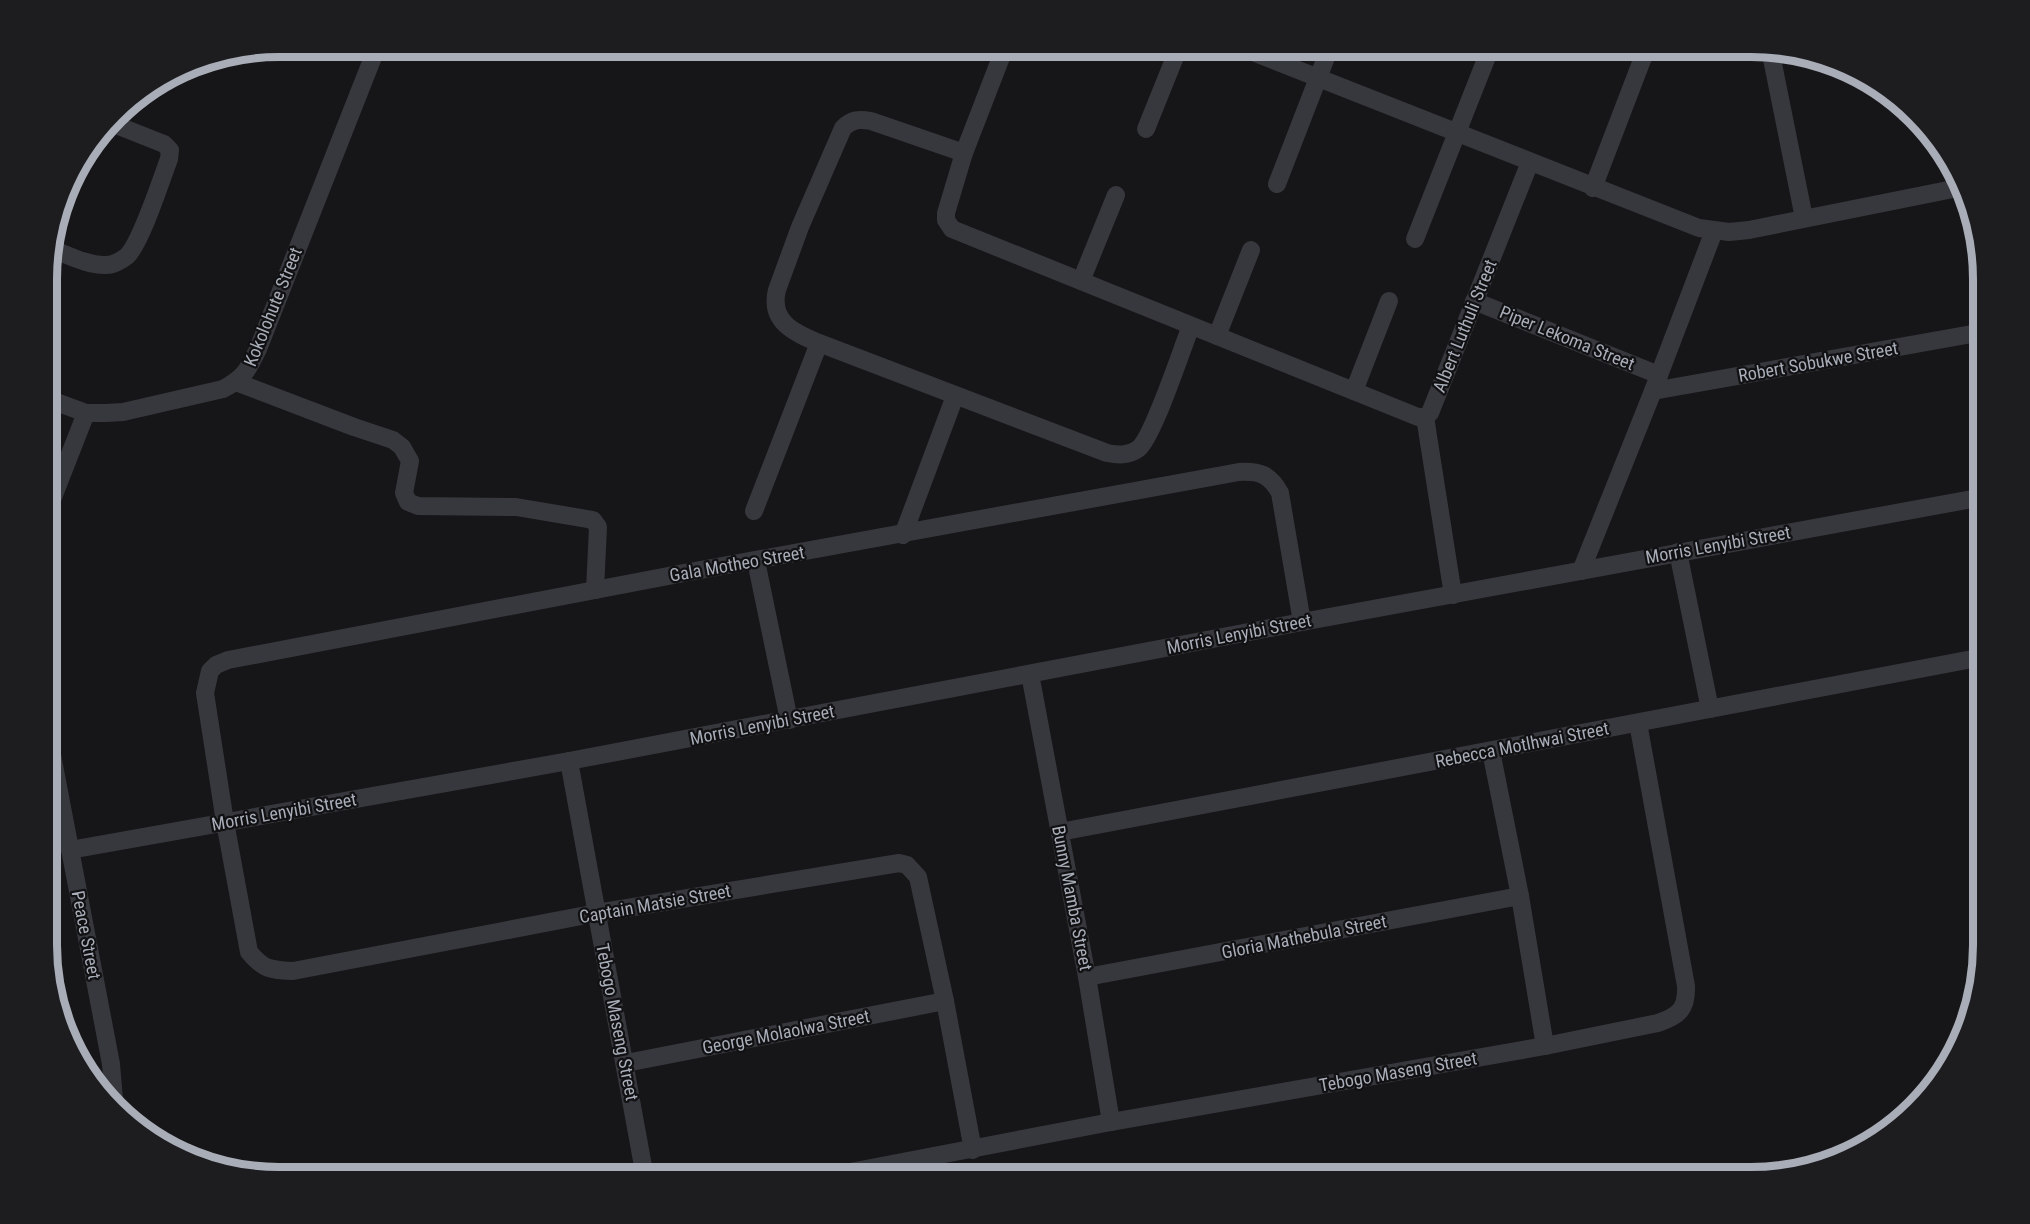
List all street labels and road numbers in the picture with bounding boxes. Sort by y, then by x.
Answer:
street label: Kokolohute Street [239,244,306,369]
street label: Albert Luthuli Street [1428,256,1501,395]
street label: Piper Lekoma Street [1497,301,1638,374]
street label: Robert Sobukwe Street [1736,337,1899,386]
street label: Morris Lenyibi Street [1644,521,1792,568]
street label: Gala Motheo Street [668,541,806,586]
street label: Morris Lenyibi Street [1165,609,1313,658]
street label: Morris Lenyibi Street [688,700,836,749]
street label: Rebecca Motlhwai Street [1433,717,1610,772]
street label: Morris Lenyibi Street [210,788,358,835]
street label: Bunny Mamba Street [1048,824,1097,972]
street label: Captain Matsie Street [578,880,732,927]
street label: Peace Street [68,889,105,981]
street label: Gloria Mathebula Street [1220,910,1388,963]
street label: Tebogo Maseng Street [592,942,643,1102]
street label: George Molaolwa Street [700,1005,871,1058]
street label: Tebogo Maseng Street [1317,1047,1478,1096]

